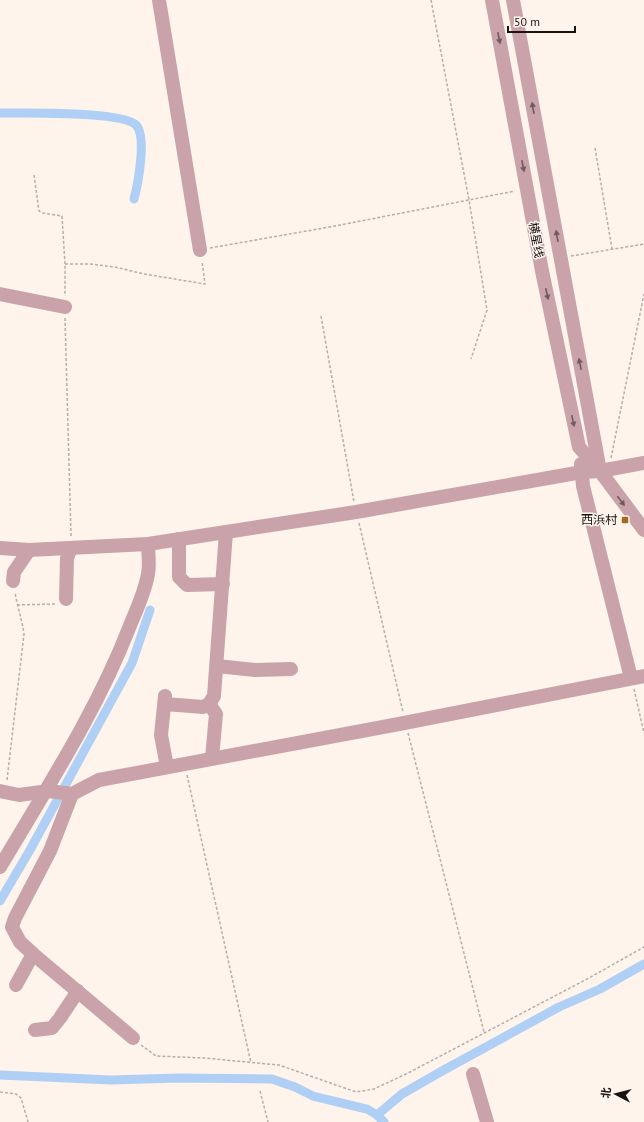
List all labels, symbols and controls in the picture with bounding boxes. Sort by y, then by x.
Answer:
scale bar [508,8,575,34]
text: 50 m [514,14,540,29]
one-way arrow [496,32,502,44]
one-way arrow [530,102,536,114]
one-way arrow [520,160,526,172]
street label: 横星线 [526,221,547,259]
one-way arrow [553,230,559,242]
one-way arrow [544,288,550,300]
one-way arrow [577,358,583,370]
one-way arrow [571,415,577,427]
one-way arrow [617,496,626,507]
place label: 西浜村 [581,512,618,527]
marker: 西浜村 [620,515,630,525]
north arrow [596,1074,636,1114]
text: 北 [598,1086,614,1099]

